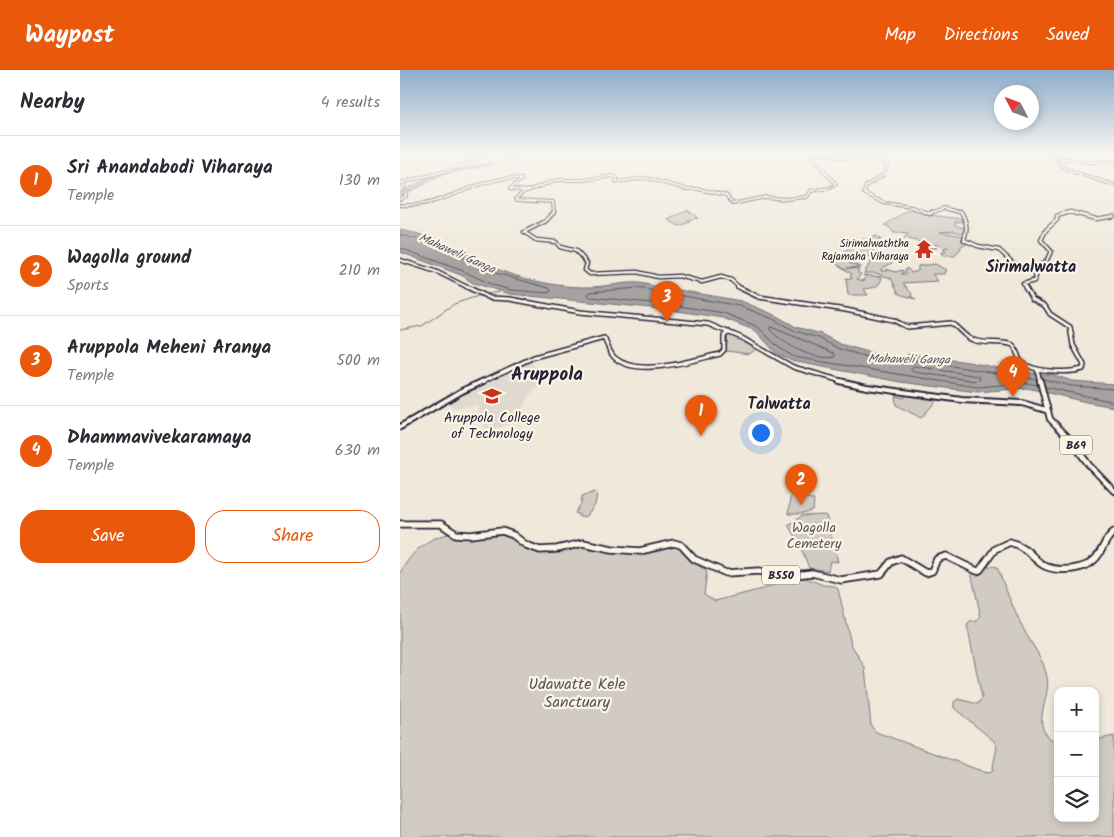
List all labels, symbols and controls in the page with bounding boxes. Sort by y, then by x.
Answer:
text: Waypost [25,16,114,55]
text: Map [884,21,916,50]
text: Directions [944,21,1018,50]
text: Saved [1046,21,1089,50]
north arrow [994,85,1039,130]
text: Nearby [20,86,85,119]
text: 4 results [321,90,380,115]
text: Sri Anandabodi Viharaya [67,153,273,183]
text: 1 [34,168,38,193]
text: 130 m [339,168,380,193]
text: Temple [67,183,114,208]
water label: Mahaweli Ganga [416,228,499,279]
place label: Sirimalwaththa Rajamaha Viharaya [821,235,909,266]
temple icon: Sirimalwaththa Rajamaha Viharaya [913,238,935,260]
text: Wagolla ground [67,243,191,273]
district label: Sirimalwatta [986,255,1076,280]
text: 2 [31,258,41,283]
text: 210 m [339,258,380,283]
text: Sports [67,273,109,298]
pin: 3 [651,281,683,322]
text: Aruppola Meheni Aranya [67,333,271,363]
text: 3 [32,348,40,373]
text: 500 m [336,348,380,373]
water label: Mahaweli Ganga [868,349,951,370]
pin: 4 [997,356,1029,397]
district label: Aruppola [511,360,583,390]
text: Temple [67,363,114,388]
school or university icon: Aruppola College of Technology [481,385,503,407]
district label: Talwatta [747,392,811,417]
pin: 1 [685,395,717,436]
place label: Aruppola College of Technology [444,407,541,445]
your location [748,420,774,446]
text: Dhammavivekaramaya [67,423,252,453]
road number: B69 [1060,436,1092,454]
text: 4 [32,438,40,463]
text: 630 m [335,438,380,463]
text: Temple [67,453,114,478]
pin: 2 [785,464,817,505]
button: Save [20,510,195,563]
button: Share [205,510,380,563]
park label: Wagolla Cemetery [786,517,842,555]
road number: B550 [762,566,800,584]
park label: Udawatte Kele Sanctuary [528,672,626,715]
map controls [1054,687,1099,822]
button: + [1054,687,1099,732]
button: − [1054,732,1099,777]
button: layers [1054,777,1099,822]

